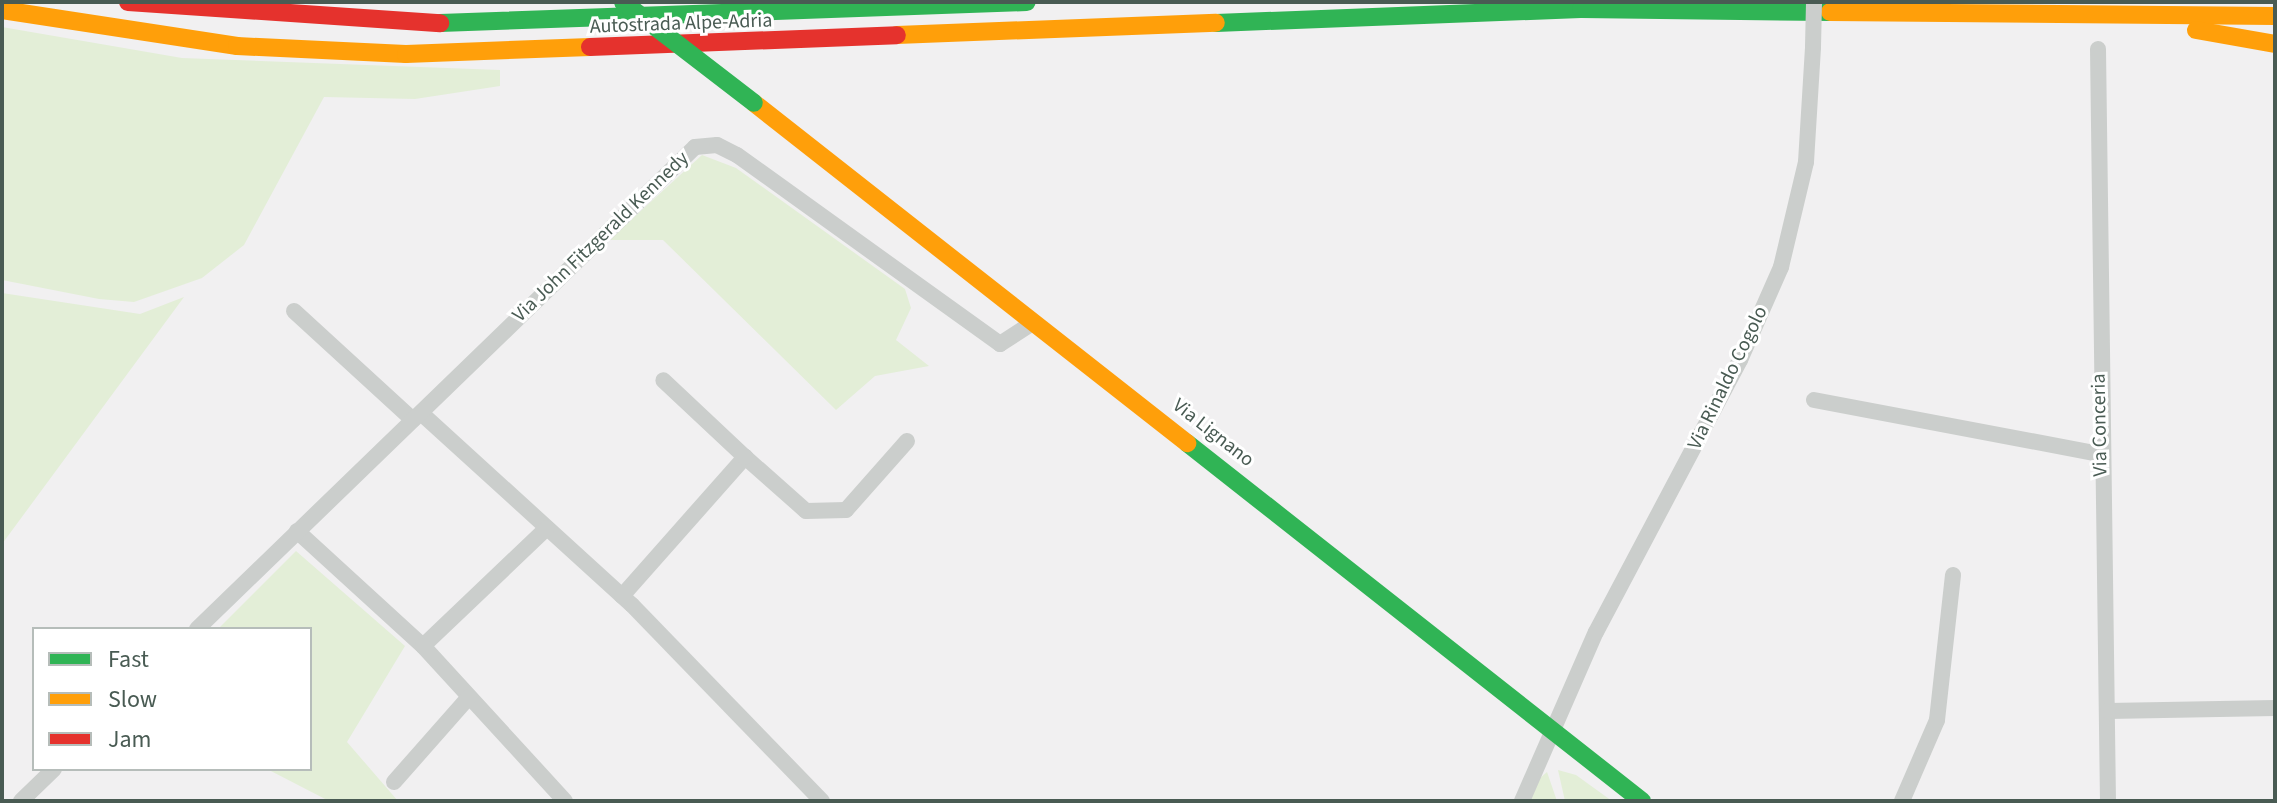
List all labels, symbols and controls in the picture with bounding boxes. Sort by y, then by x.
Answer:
street label: Autostrada Alpe-Adria [589,9,773,39]
street label: Via John Fitzgerald Kennedy [508,147,694,327]
street label: Via Rinaldo Cogolo [1683,302,1773,454]
street label: Via Conceria [2087,373,2113,477]
street label: Via Lignano [1167,394,1259,472]
legend [32,627,312,771]
text: Fast [108,642,149,677]
text: Slow [108,682,157,717]
text: Jam [108,722,152,757]

